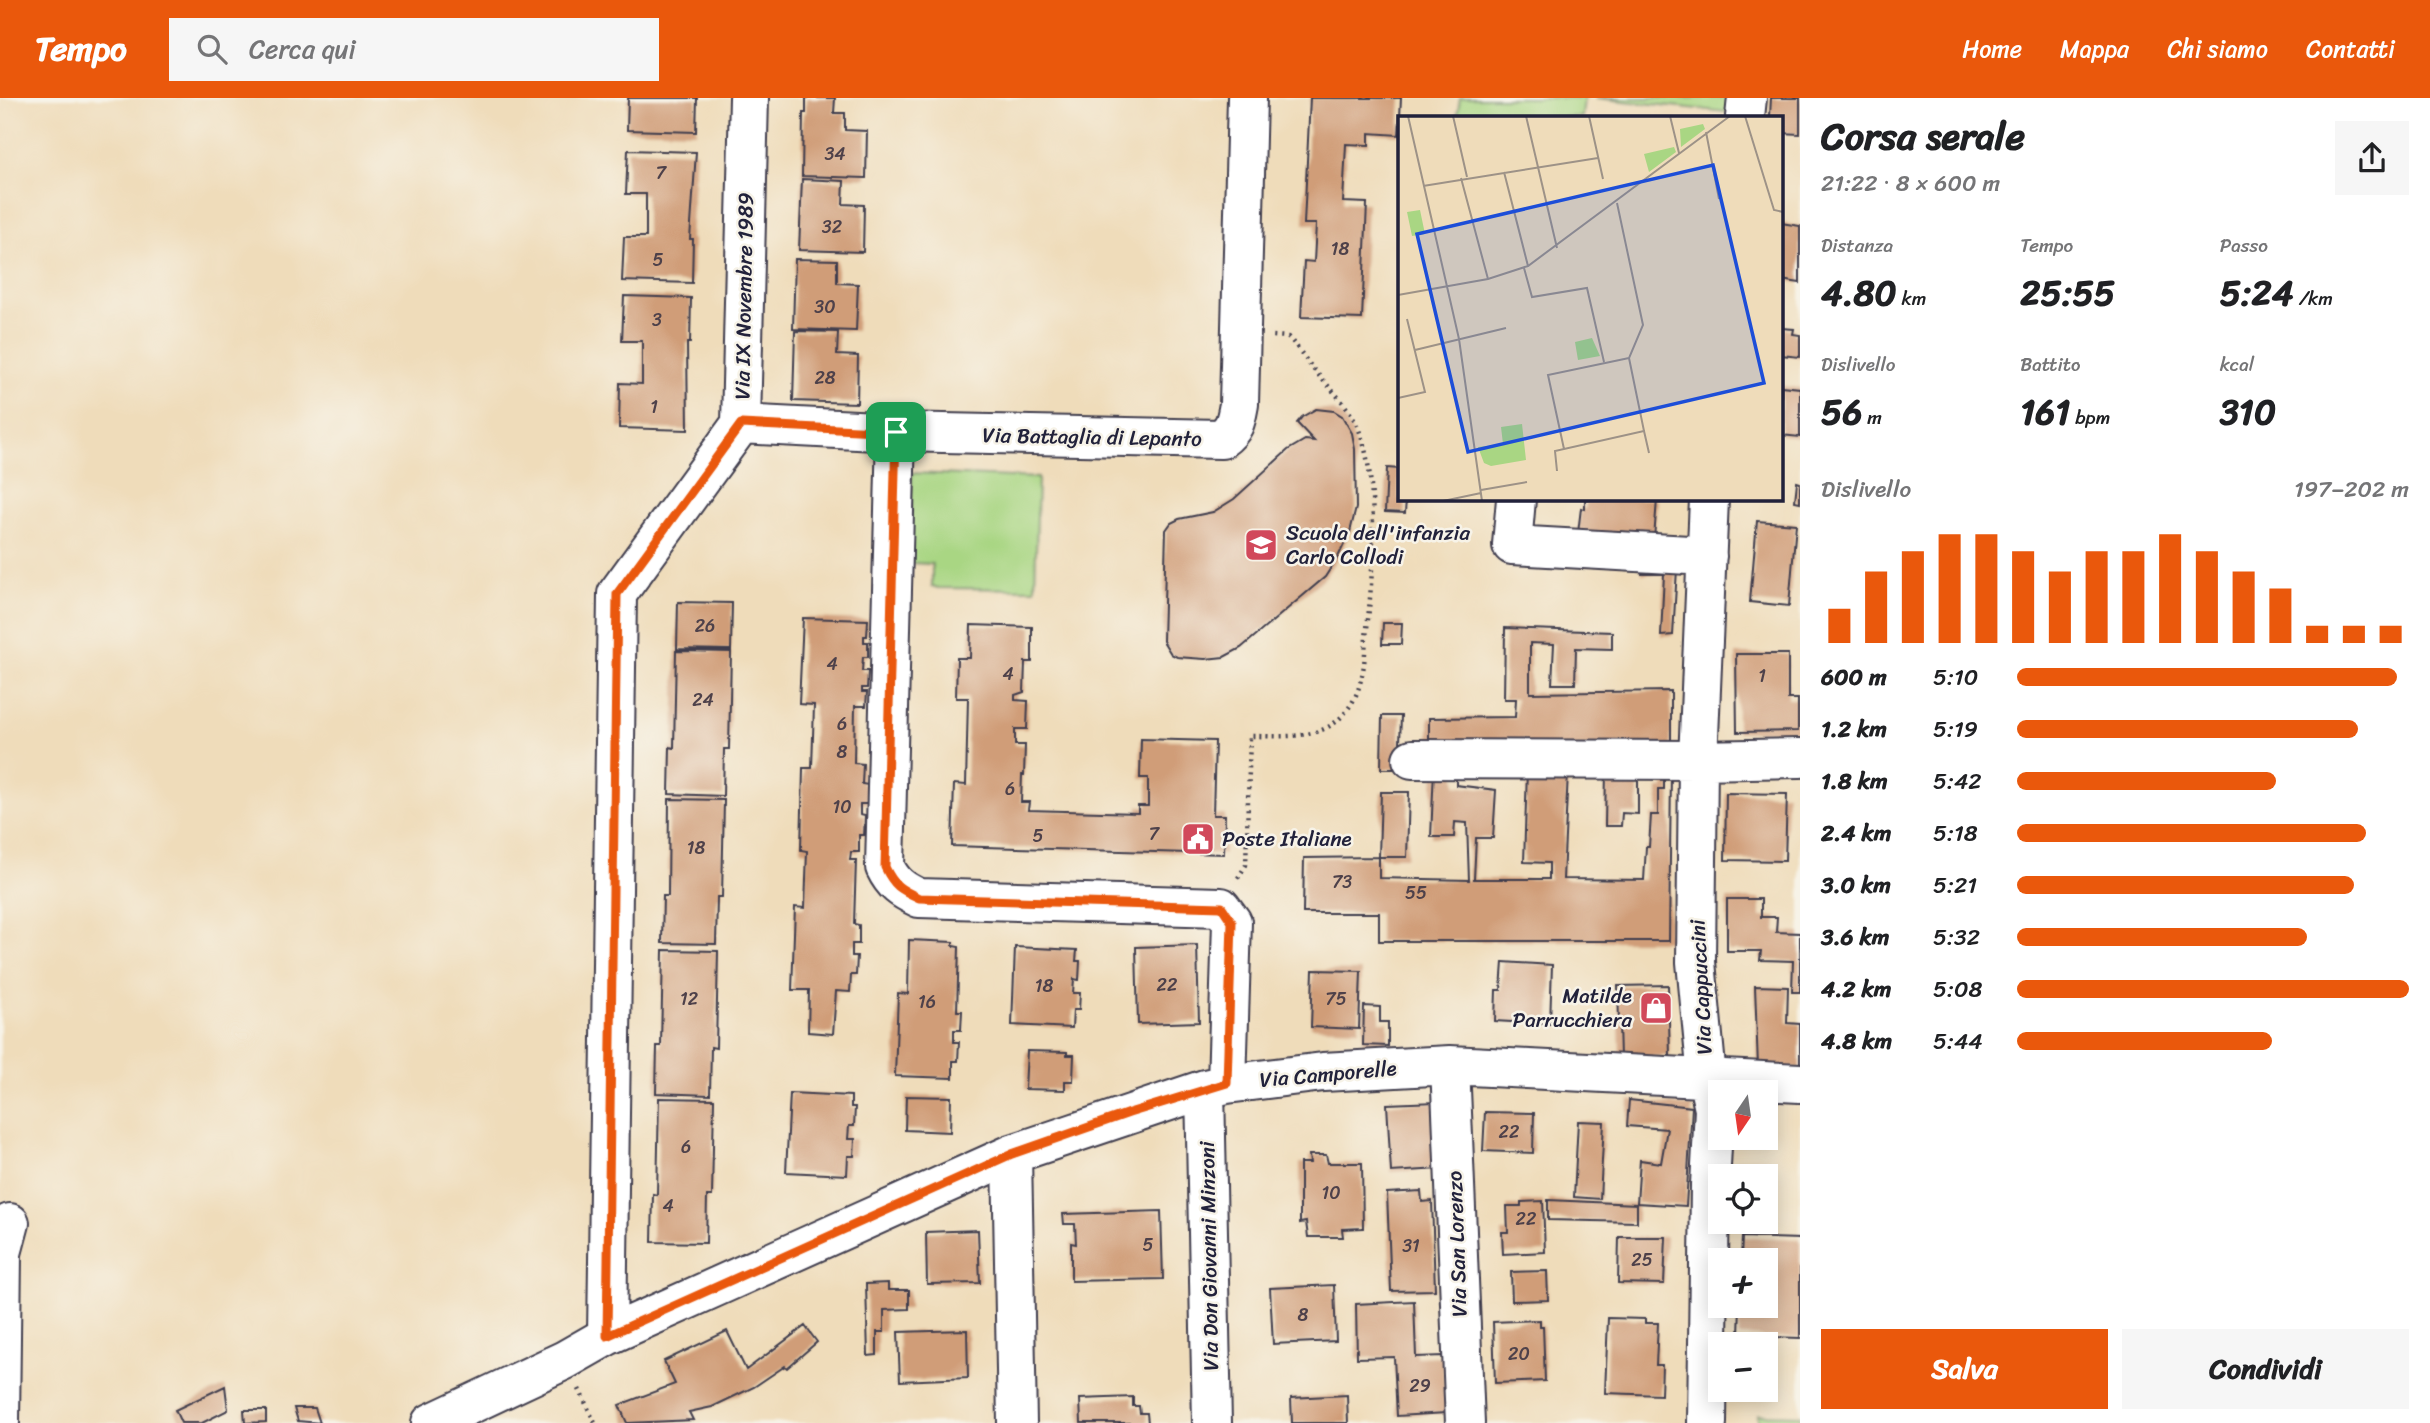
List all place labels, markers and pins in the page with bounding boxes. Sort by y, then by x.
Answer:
pin [866,402,926,462]
place label: Scuola dell'infanzia Carlo Collodi [1286,514,1470,576]
school or university icon: Scuola dell'infanzia Carlo Collodi [1242,526,1280,564]
public building icon: Poste Italiane [1179,820,1217,858]
place label: Poste Italiane [1222,820,1352,858]
place label: Matilde Parrucchiera [1513,977,1632,1039]
shop icon: Matilde Parrucchiera [1637,989,1675,1027]

